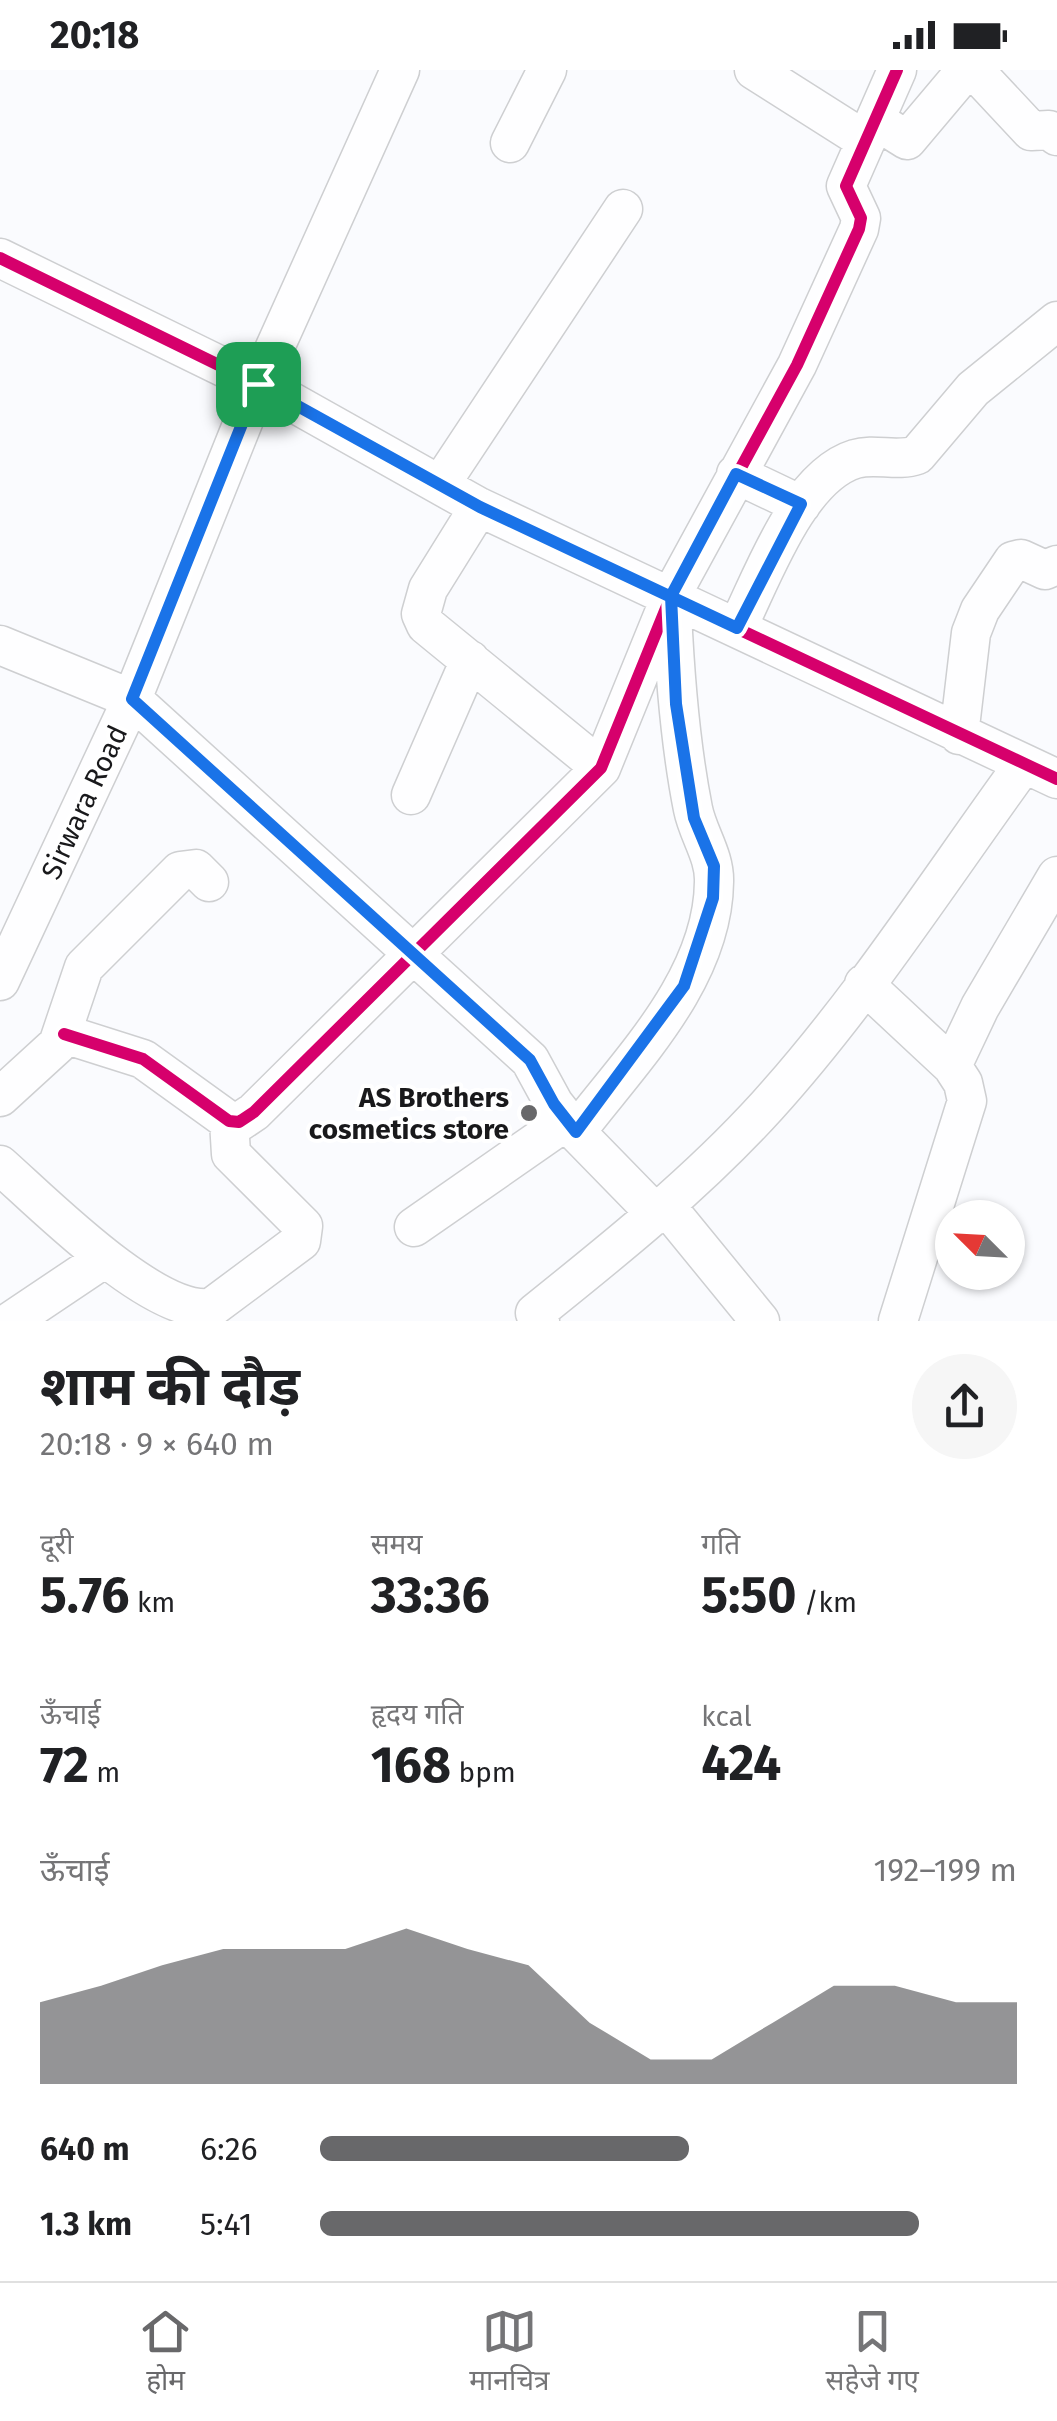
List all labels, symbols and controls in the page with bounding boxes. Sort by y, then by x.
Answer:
text: 20:18 [50,12,139,58]
pin [216,342,301,427]
icon: arrive [231,357,286,412]
street label: Sirwara Road [34,720,134,884]
place label: AS Brothers cosmetics store [309,1081,509,1146]
marker: AS Brothers cosmetics store [518,1102,540,1124]
north arrow [935,1200,1025,1290]
map controls [935,1200,1025,1290]
text: शाम की दौड़ [40,1354,300,1420]
button: share [912,1354,1017,1459]
text: 20:18 · 9 × 640 m [40,1425,274,1463]
text: दूरी [40,1528,74,1561]
text: समय [371,1528,423,1561]
text: गति [701,1528,740,1561]
text: 5.76 [40,1565,130,1625]
text: 33:36 [371,1565,490,1625]
text: 5:50 [701,1565,797,1625]
text: km [130,1586,175,1619]
text: /km [797,1586,857,1619]
text: ऊँचाई [40,1698,101,1731]
text: हृदय गति [371,1698,464,1731]
text: kcal [701,1700,752,1733]
text: 424 [701,1733,781,1793]
text: 72 [40,1735,89,1795]
text: 168 [371,1735,451,1795]
text: m [89,1756,120,1789]
text: bpm [451,1756,516,1789]
text: ऊँचाई [40,1851,109,1889]
text: 192–199 m [873,1851,1017,1889]
text: 640 m [40,2130,129,2168]
text: 6:26 [200,2130,258,2168]
text: 1.3 km [40,2205,132,2243]
text: 5:41 [200,2205,253,2243]
tab: होम [138,2304,193,2401]
tab: मानचित्र [469,2304,549,2401]
tab: सहेजे गए [826,2304,919,2401]

